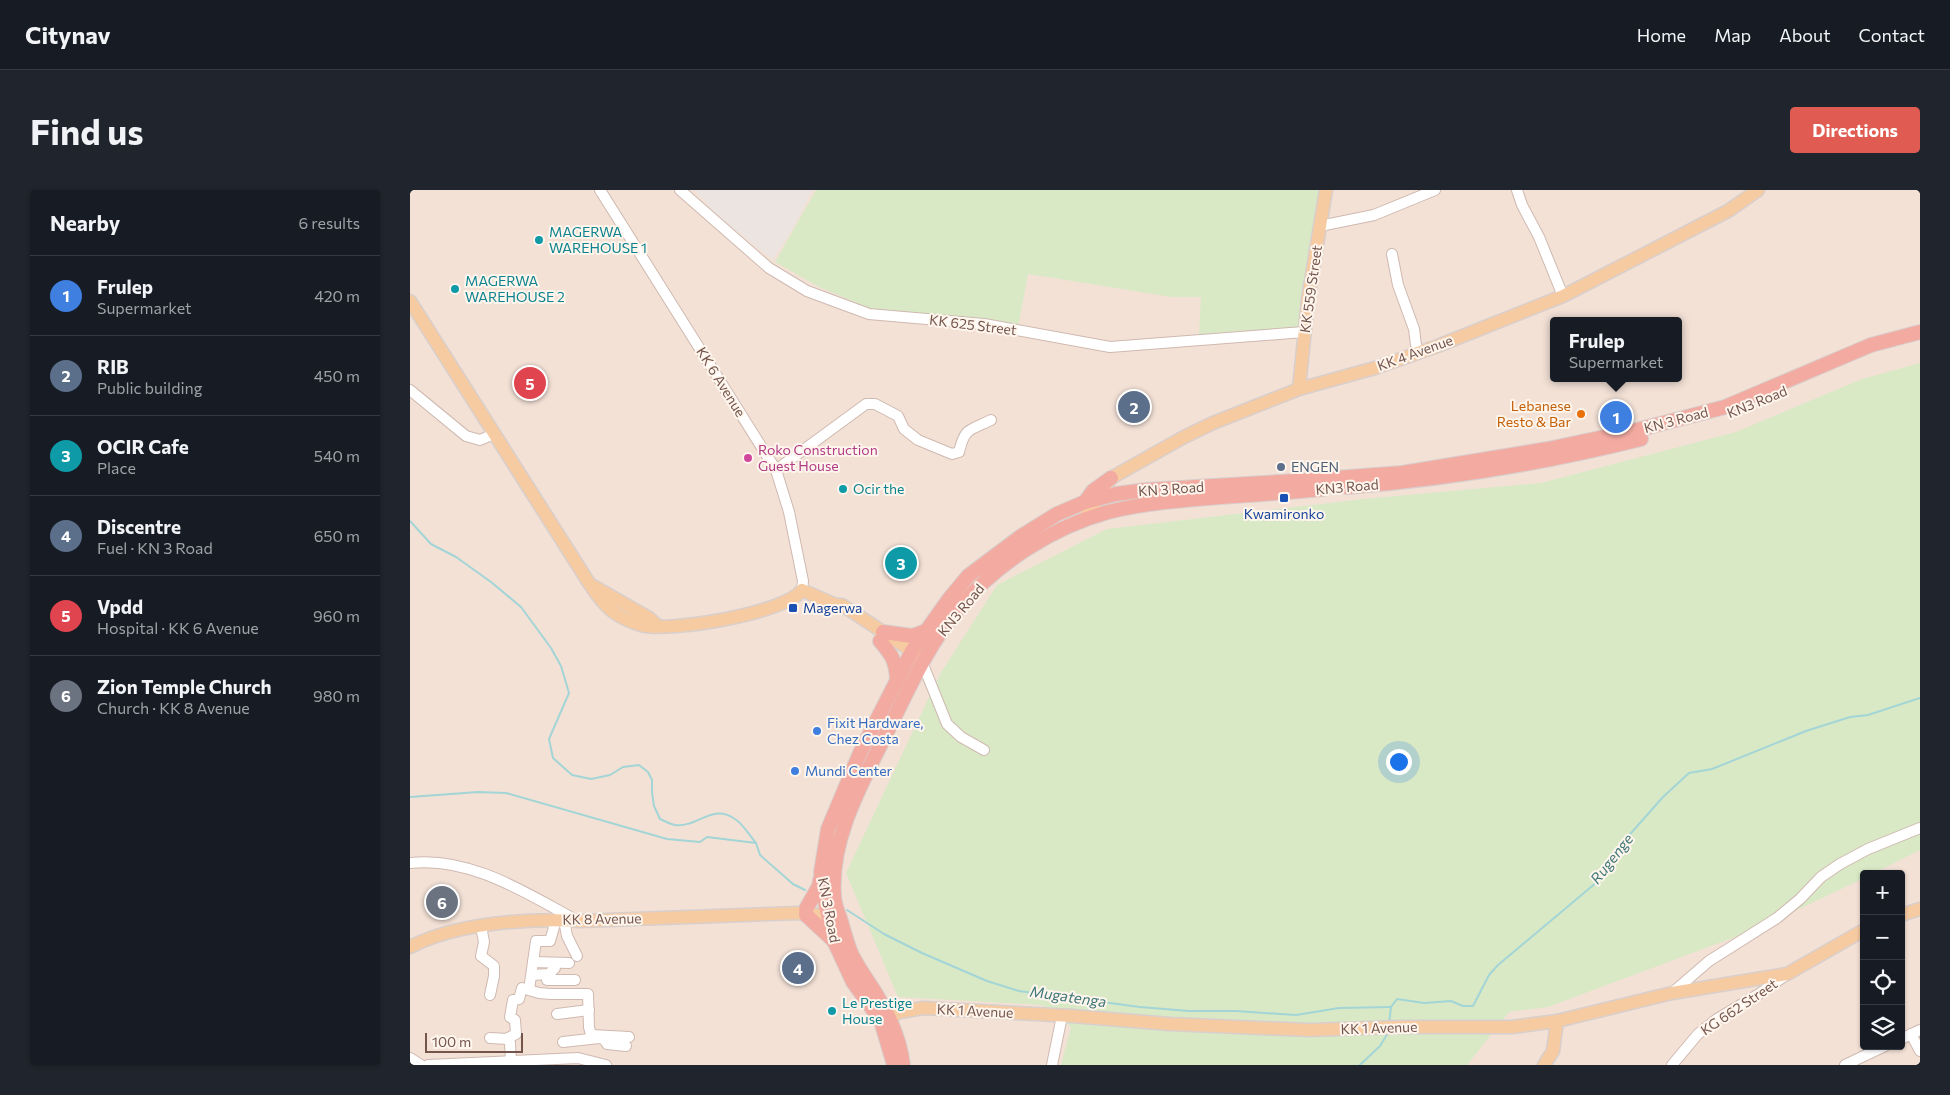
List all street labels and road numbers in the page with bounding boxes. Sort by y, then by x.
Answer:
street label: KK 559 Street [1296,244,1325,334]
street label: KK 625 Street [928,311,1018,338]
street label: KK 4 Avenue [1375,331,1455,374]
street label: KK 6 Avenue [693,344,750,420]
street label: KN3 Road [1724,382,1789,421]
street label: KN 3 Road [1642,403,1710,436]
street label: KN3 Road [1315,475,1379,498]
street label: KN 3 Road [1137,478,1204,499]
street label: KN3 Road [934,580,987,639]
street label: KN 3 Road [815,876,844,944]
street label: KK 8 Avenue [562,909,642,928]
street label: KG 662 Street [1697,975,1781,1038]
street label: KK 1 Avenue [936,1000,1014,1021]
street label: KK 1 Avenue [1340,1018,1418,1037]

